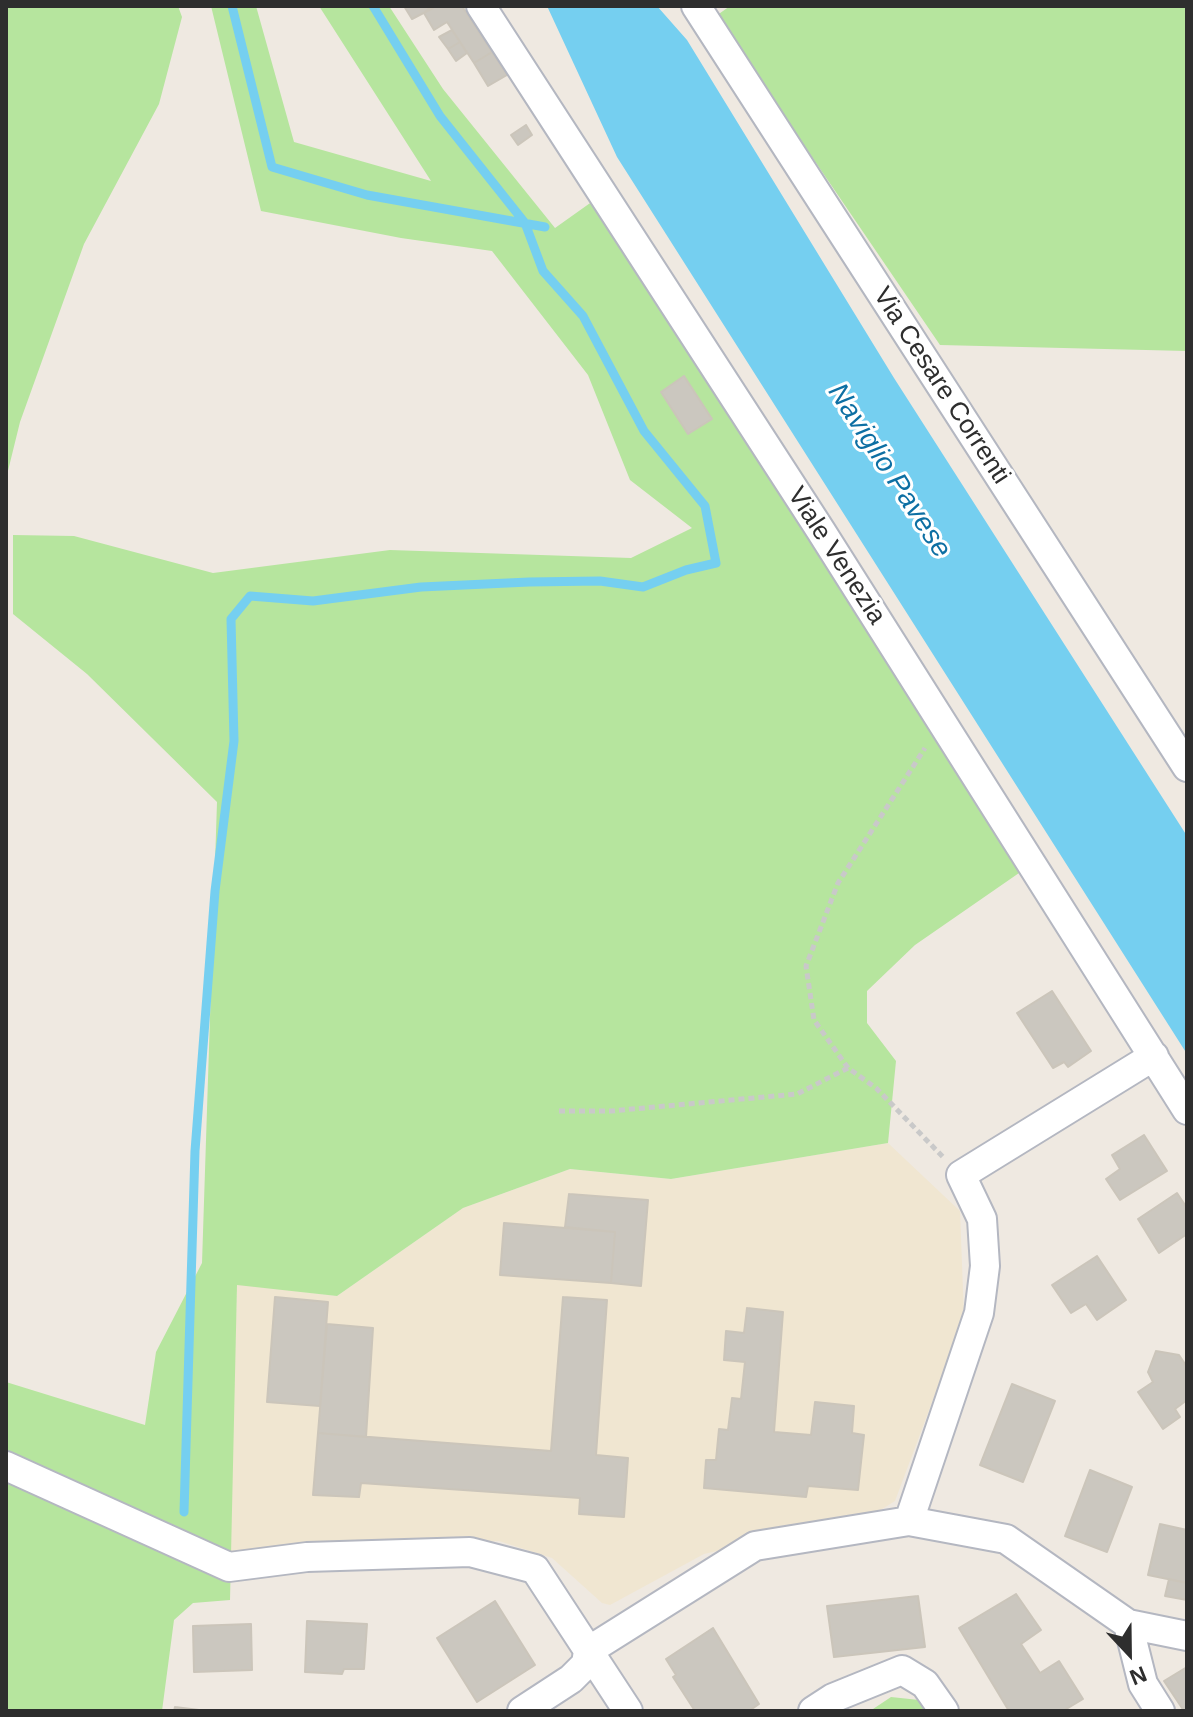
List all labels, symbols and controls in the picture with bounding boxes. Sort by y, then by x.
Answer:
street label: Via Cesare Correnti [866,282,1016,490]
water label: Naviglio Pavese [820,378,958,564]
street label: Viale Venezia [780,482,892,630]
north arrow [1089,1613,1169,1693]
text: N [1126,1661,1150,1690]

